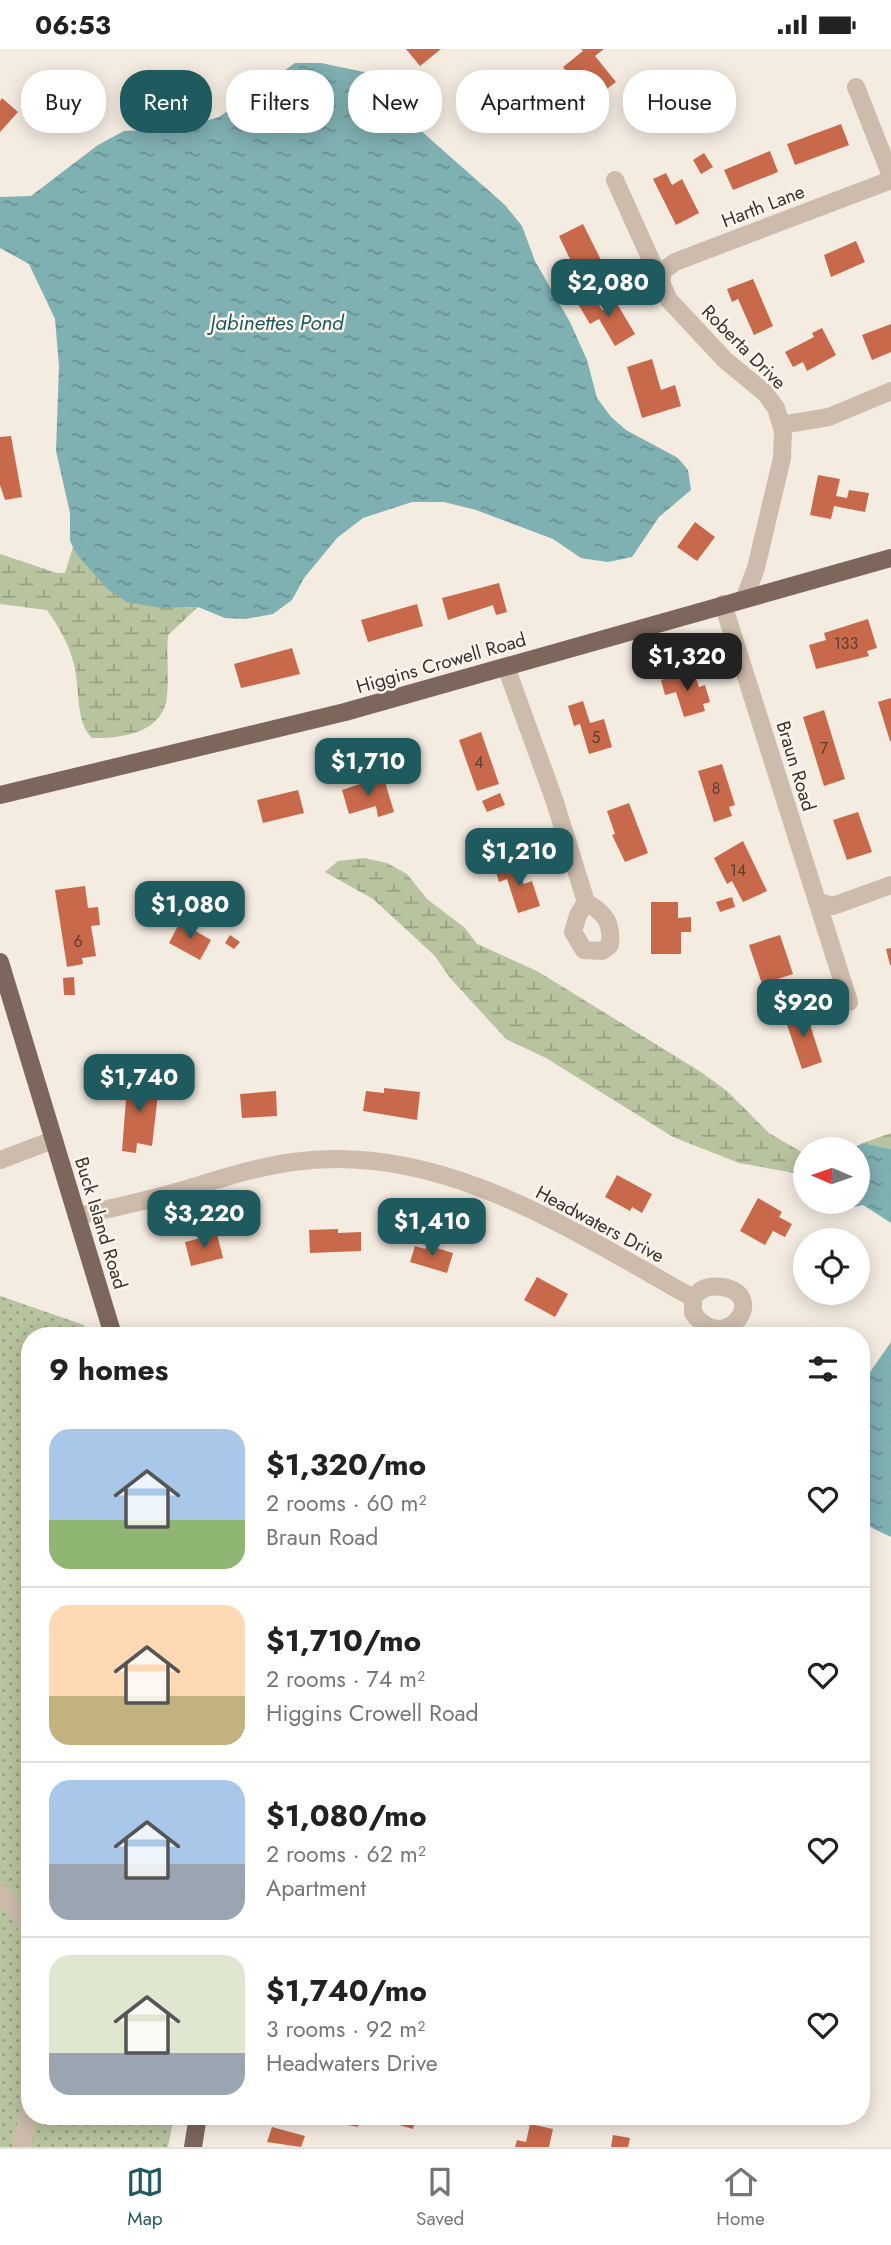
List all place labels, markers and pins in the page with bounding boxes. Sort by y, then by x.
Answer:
pin: $2,080 [551,259,665,319]
pin: $1,320 [630,633,744,693]
pin: $1,710 [311,739,425,798]
pin: $1,210 [462,829,576,888]
pin: $1,080 [133,881,247,941]
pin: $920 [762,979,844,1039]
pin: $1,740 [82,1055,196,1114]
pin: $3,220 [147,1191,261,1250]
pin: $1,410 [375,1199,489,1258]

